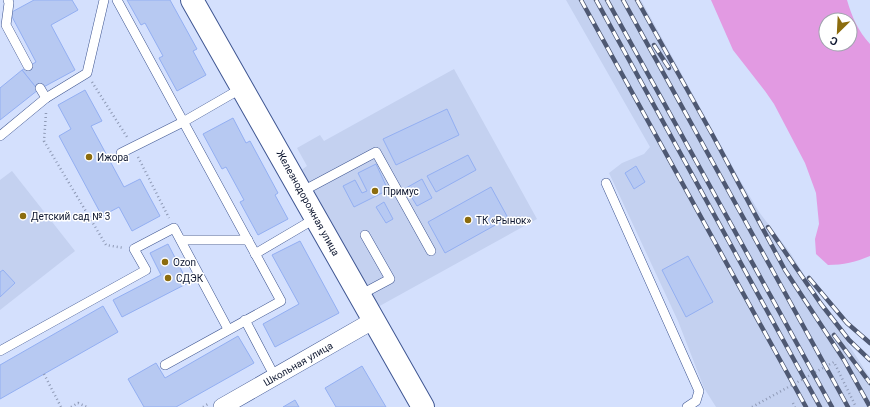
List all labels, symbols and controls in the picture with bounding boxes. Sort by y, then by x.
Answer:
north arrow [818,12,858,52]
text: С [828,33,840,48]
street label: Железнодорожная улица [274,148,342,258]
marker: Ижора [84,152,94,162]
place label: Ижора [97,152,128,163]
marker: Примус [370,186,380,196]
place label: Примус [383,186,419,197]
marker: Детский сад № 3 [18,211,28,221]
place label: Детский сад № 3 [31,211,110,222]
marker: ТК «Рынок» [463,215,473,225]
place label: ТК «Рынок» [476,215,532,226]
marker: Ozon [160,257,170,267]
place label: Ozon [173,257,196,268]
marker: СДЭК [163,273,173,283]
place label: СДЭК [176,273,204,284]
street label: Школьная улица [261,340,335,388]

